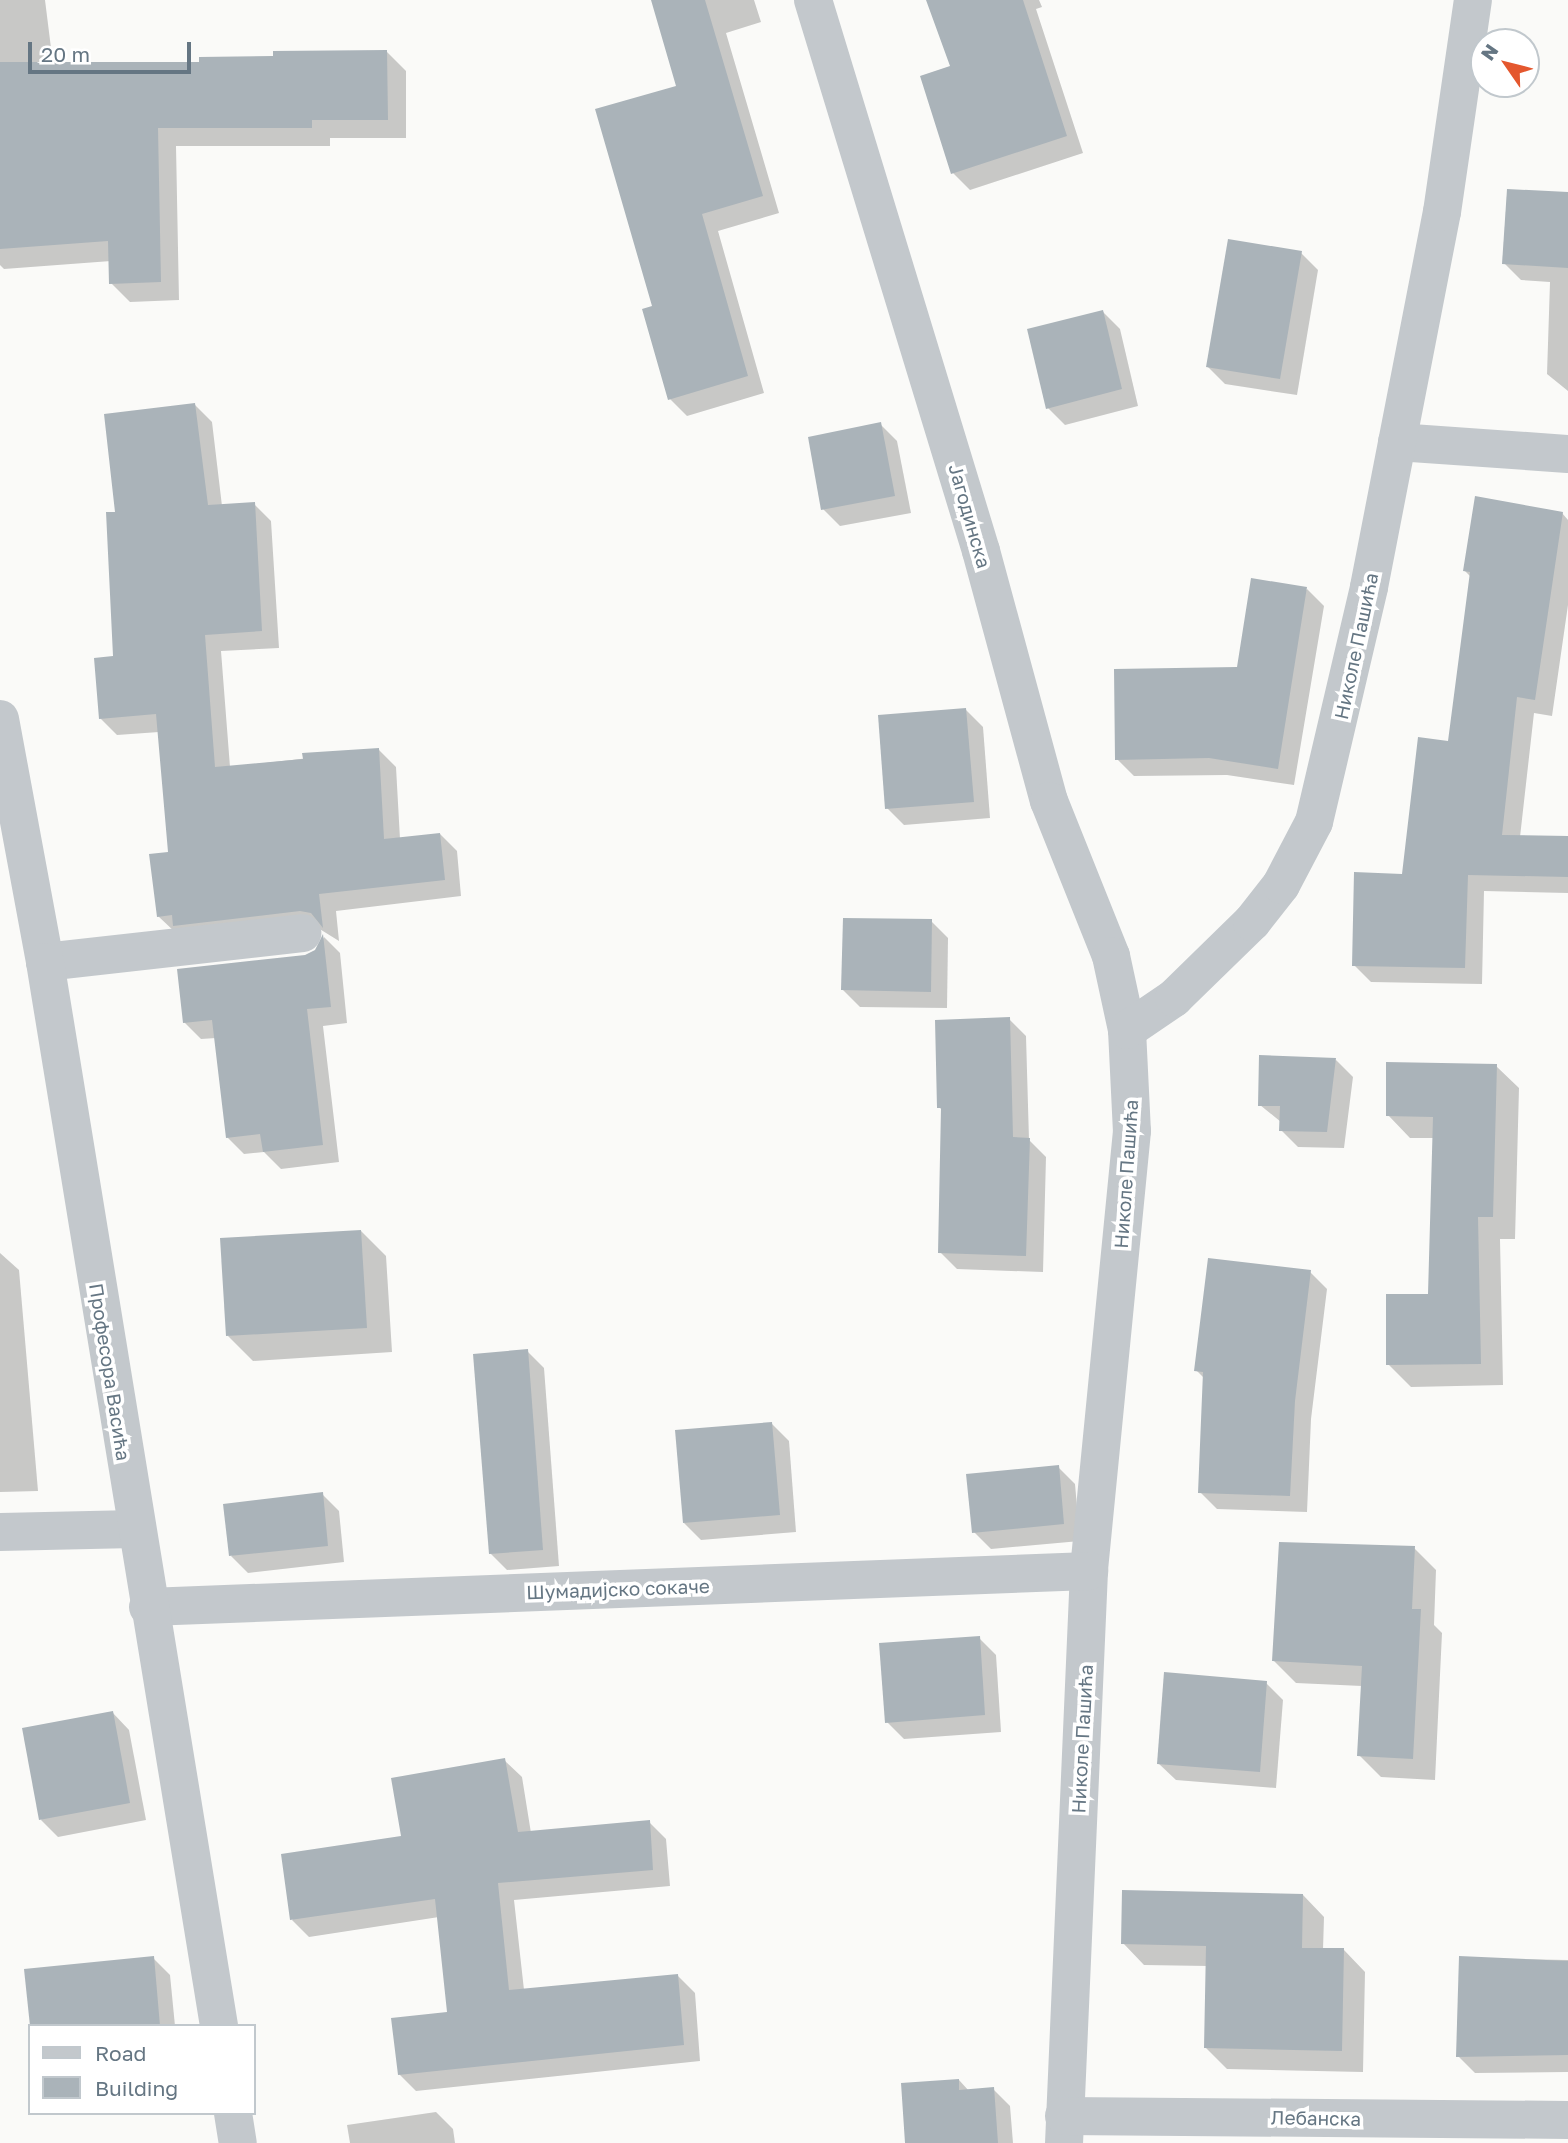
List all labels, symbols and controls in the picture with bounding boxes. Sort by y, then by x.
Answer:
scale bar [32,28,194,72]
north arrow [1470,28,1540,98]
text: N [1475,39,1503,64]
text: 20 m [41,41,90,67]
street label: Јагодинска [944,461,996,571]
street label: Николе Пашића [1329,571,1383,721]
street label: Николе Пашића [1109,1099,1143,1249]
street label: Професора Васића [85,1282,135,1462]
street label: Шумадијско сокаче [526,1574,710,1604]
street label: Николе Пашића [1067,1664,1097,1814]
legend [28,2024,256,2115]
text: Road [95,2040,146,2066]
text: Building [95,2075,178,2101]
street label: Лебанска [1271,2106,1361,2130]

